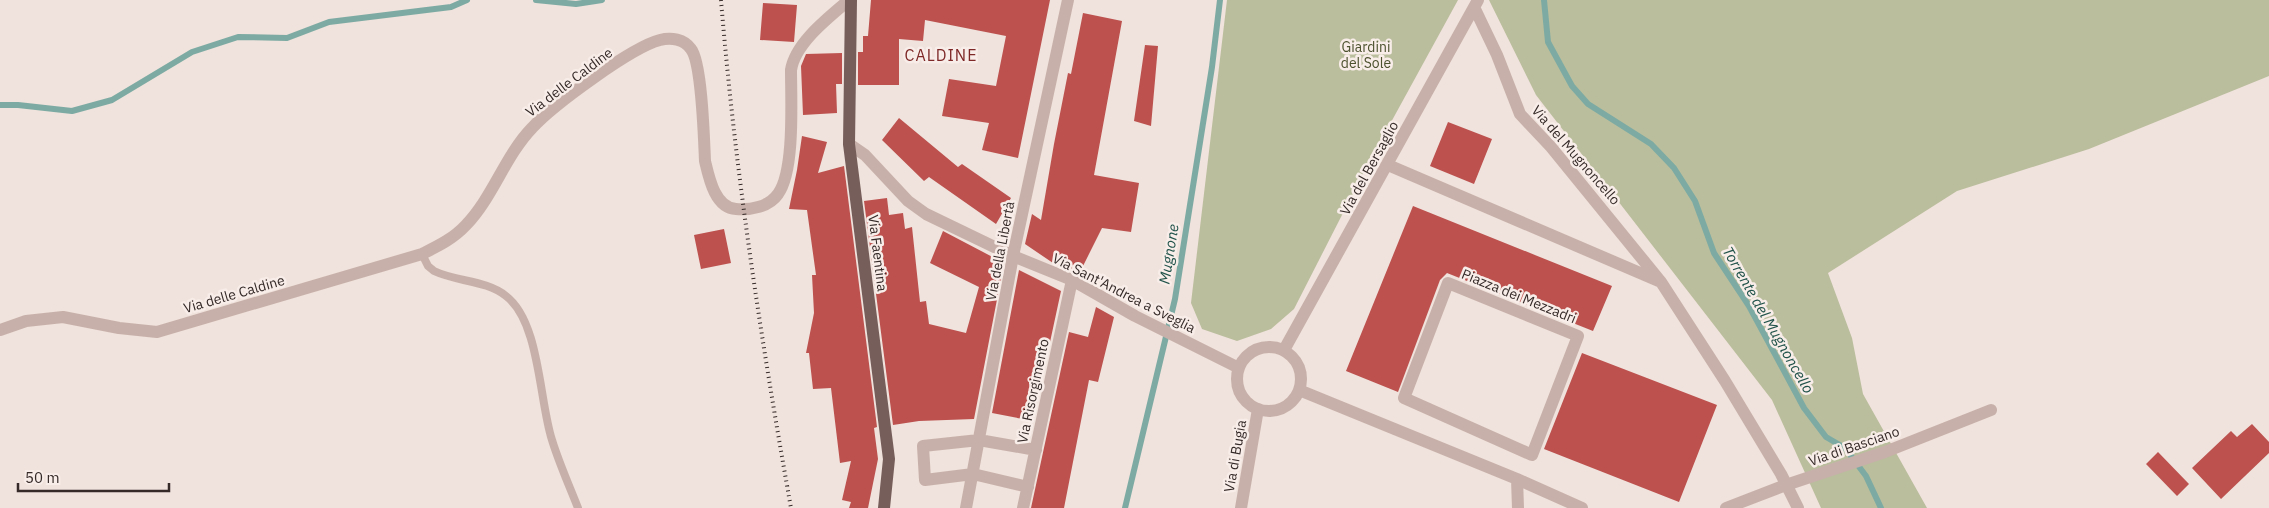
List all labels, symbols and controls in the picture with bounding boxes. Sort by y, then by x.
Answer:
park label: Giardini del Sole [1341,38,1392,72]
street label: Via delle Caldine [522,43,616,121]
district label: CALDINE [905,45,977,65]
street label: Via del Mugnoncello [1528,101,1624,209]
street label: Via del Bersaglio [1336,118,1402,218]
street label: Via della Libertà [982,199,1019,302]
street label: Via Faentina [864,214,892,293]
water label: Mugnone [1154,222,1183,285]
water label: Torrente del Mugnoncello [1719,243,1818,397]
street label: Via Sant'Andrea a Sveglia [1049,249,1199,337]
street label: Piazza dei Mezzadri [1459,265,1579,327]
street label: Via delle Caldine [181,271,287,317]
street label: Via Risorgimento [1013,337,1053,445]
street label: Via di Bugia [1220,418,1250,494]
street label: Via di Basciano [1806,422,1902,470]
scale bar [18,460,169,492]
text: 50 m [25,468,60,487]

